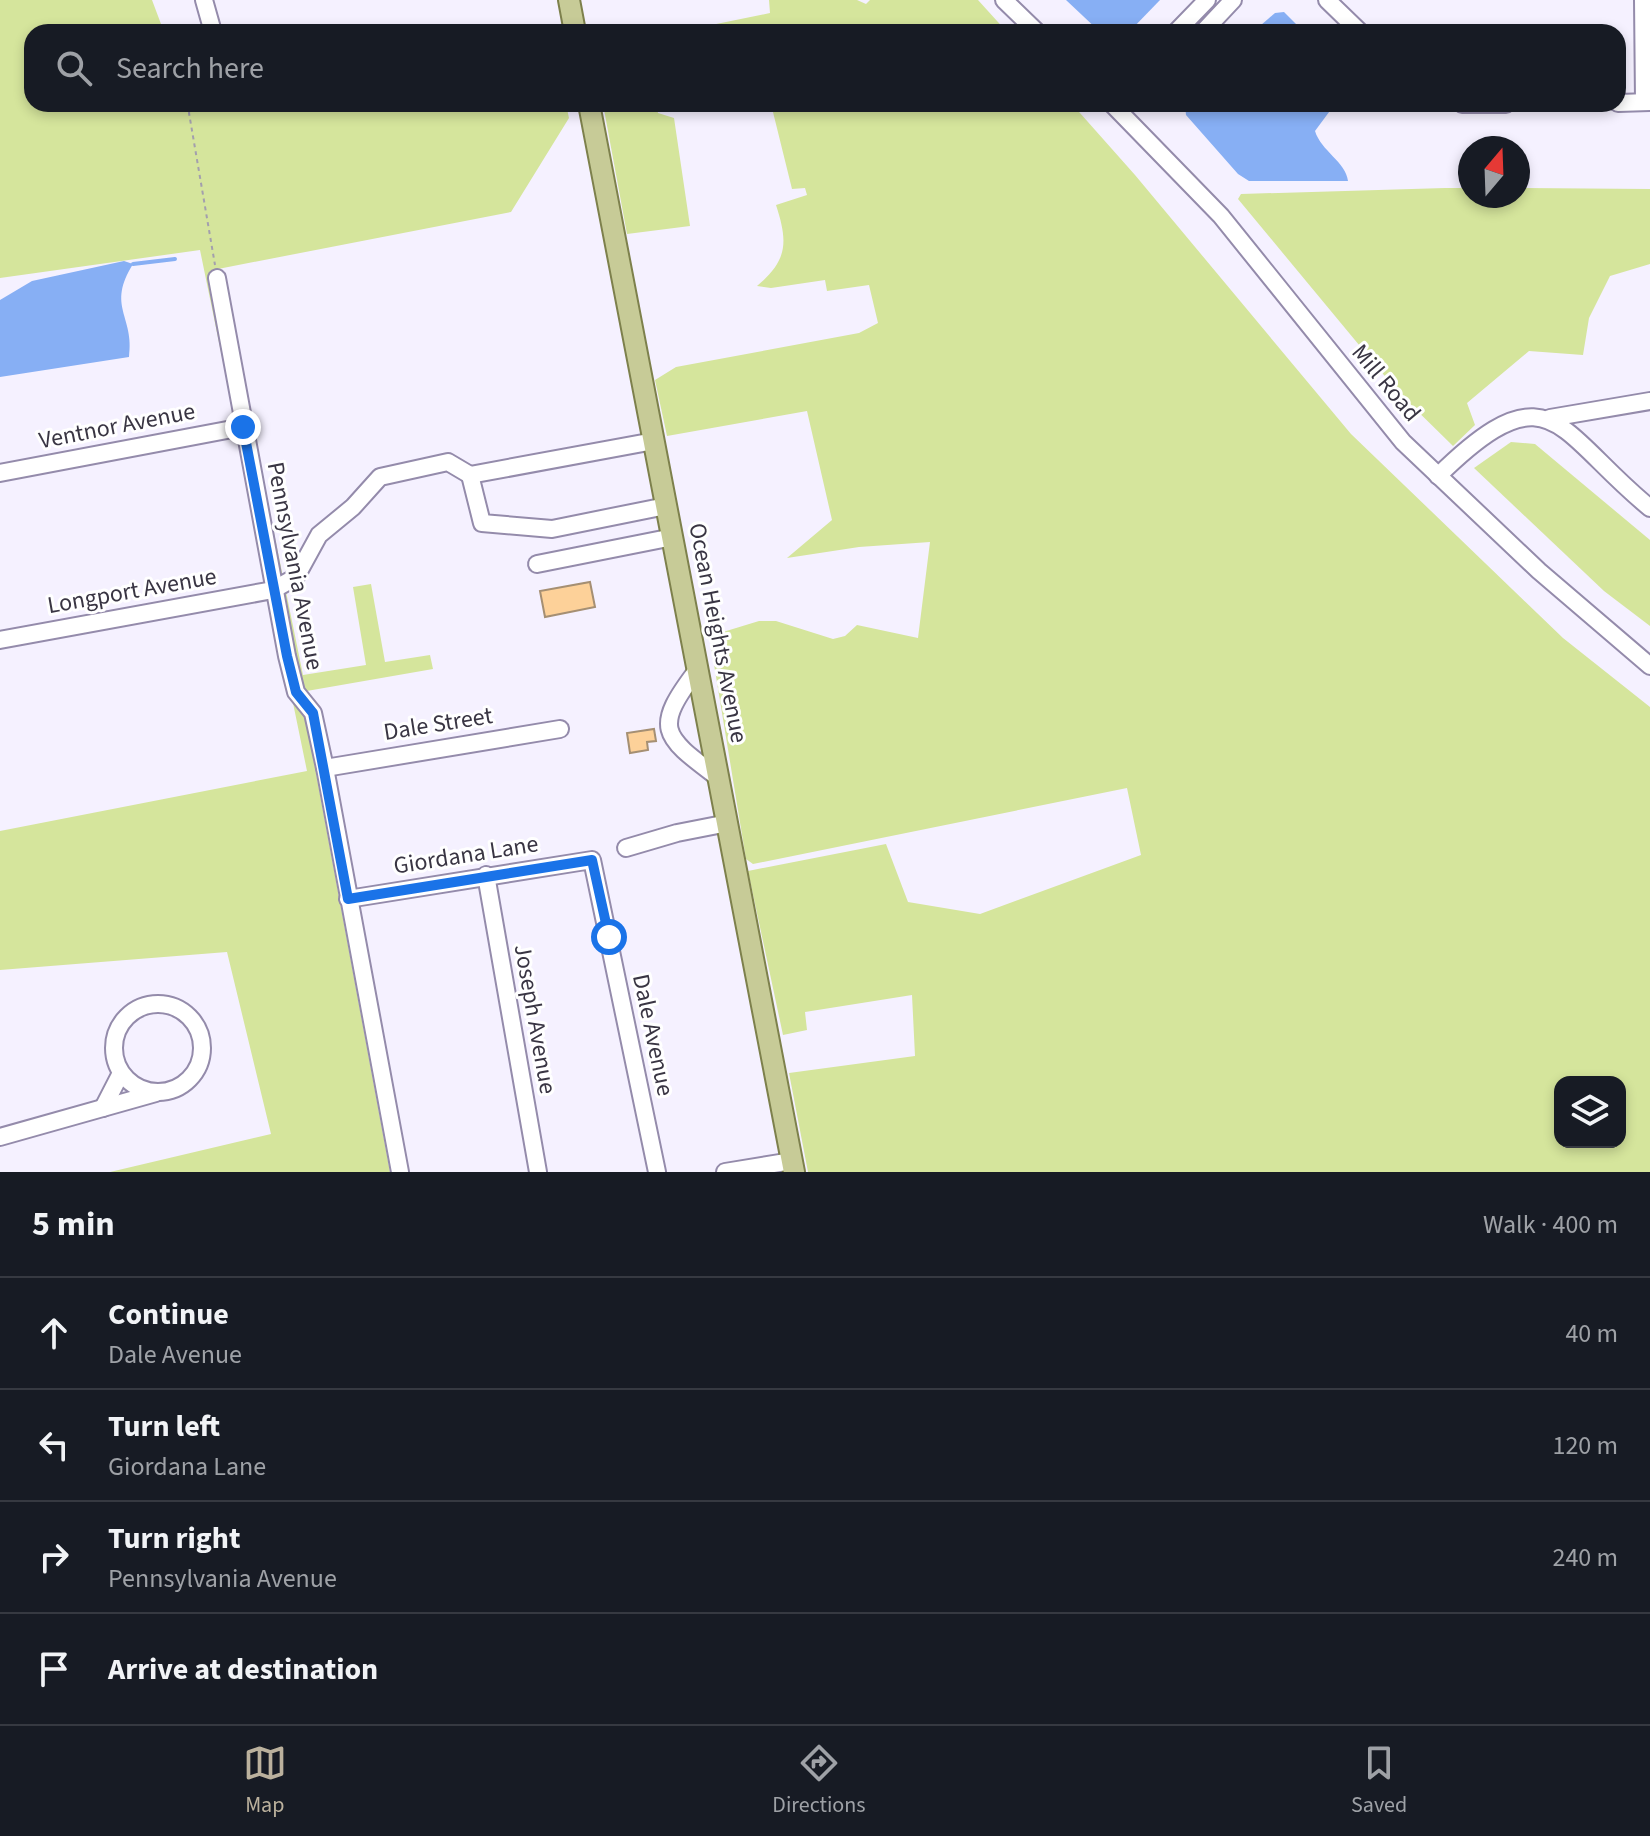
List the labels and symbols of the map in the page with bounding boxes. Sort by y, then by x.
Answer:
north arrow [1458,136,1530,208]
street label: Mill Road [1343,337,1429,429]
street label: Ventnor Avenue [36,394,198,458]
route end [225,409,261,445]
street label: Pennsylvania Avenue [258,459,332,673]
street label: Ocean Heights Avenue [680,520,756,746]
street label: Longport Avenue [45,559,219,623]
street label: Dale Street [381,698,495,750]
street label: Giordana Lane [391,826,541,884]
route start [591,919,627,955]
street label: Joseph Avenue [505,941,565,1097]
street label: Dale Avenue [623,971,683,1099]

